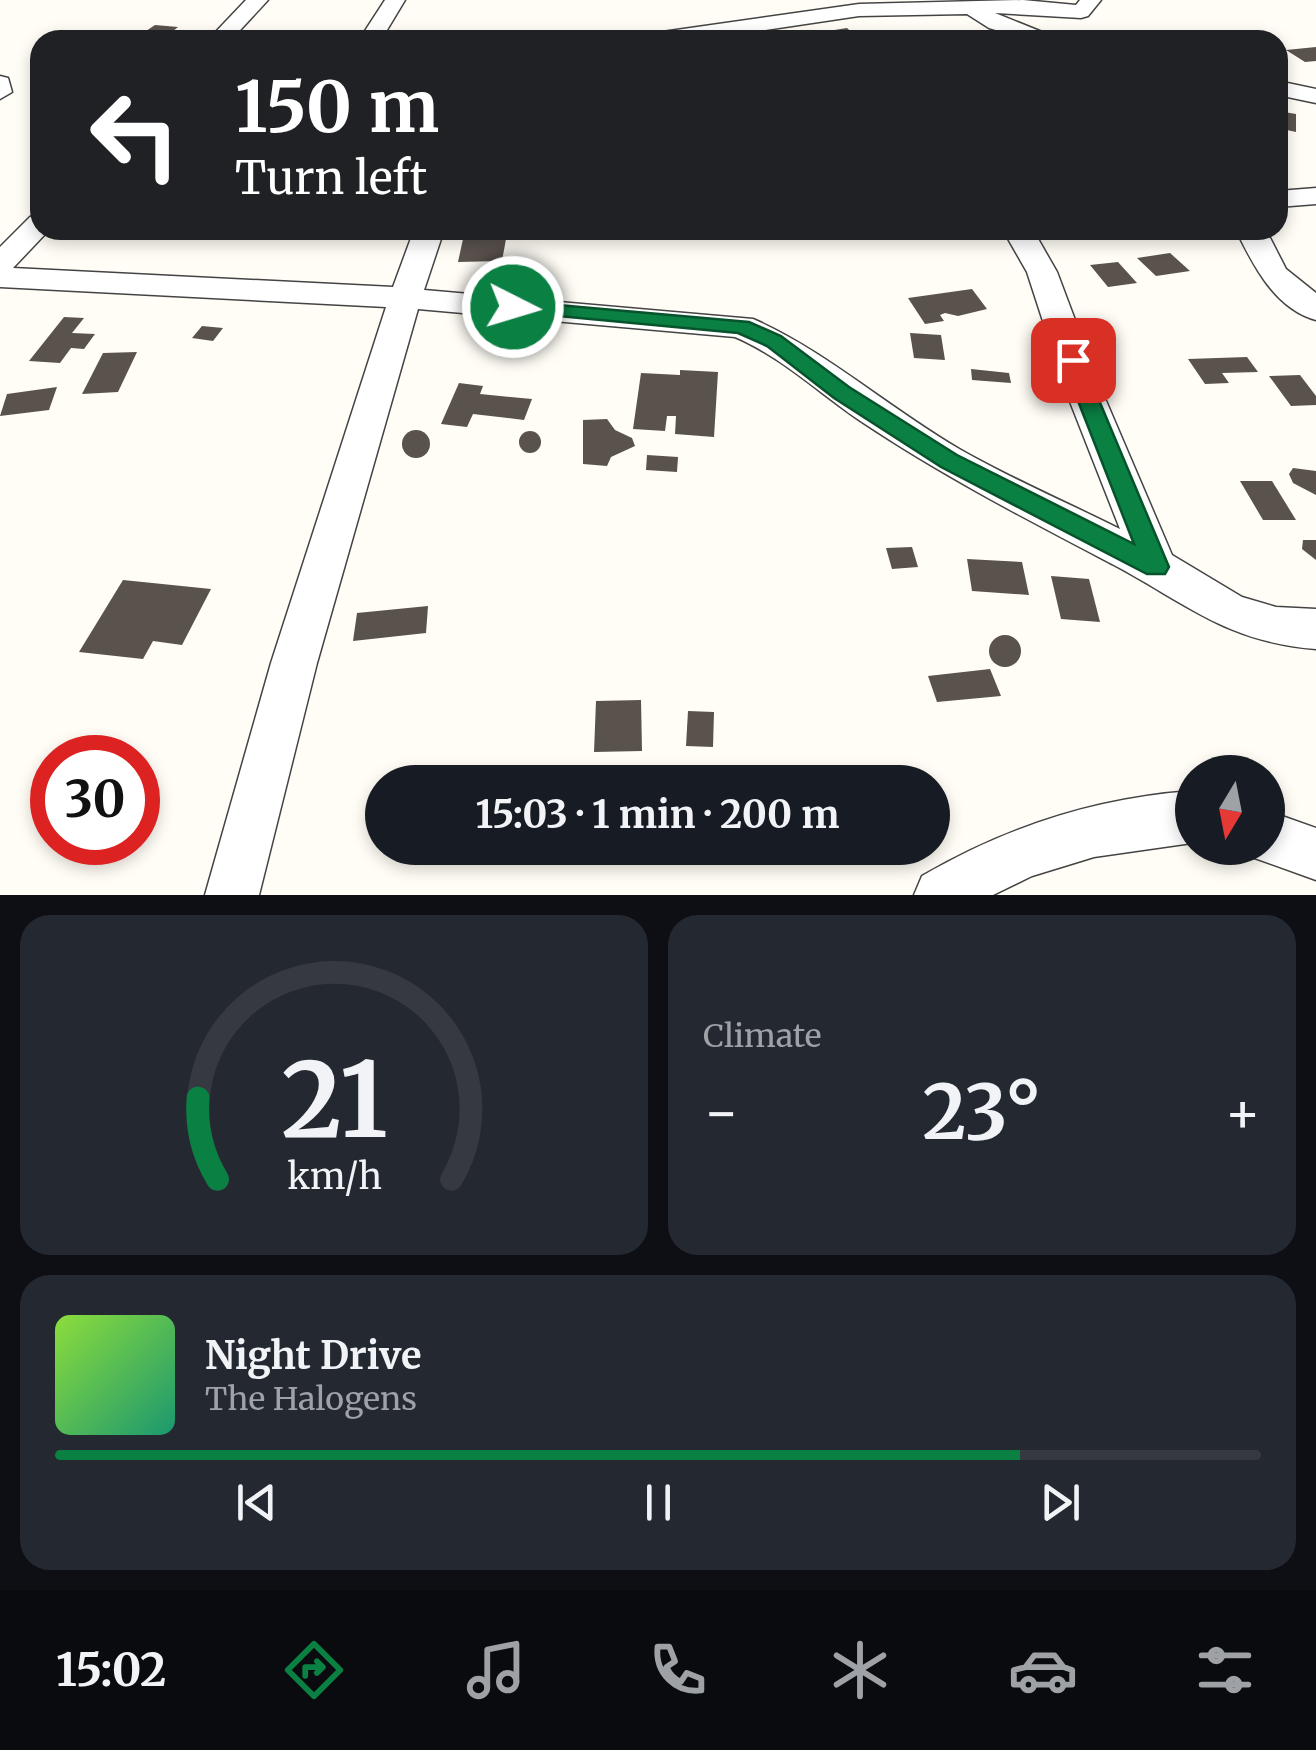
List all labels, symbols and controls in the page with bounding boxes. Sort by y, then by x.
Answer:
text: 150 m [235,63,439,151]
icon: left [70,70,200,200]
text: Turn left [235,150,427,206]
position arrow [461,255,565,359]
pin [1031,318,1116,403]
icon: arrive [1046,333,1101,388]
speed limit sign: 30 [30,735,160,865]
north arrow [1175,755,1285,865]
map controls [1175,755,1285,865]
text: 15:03 · 1 min · 200 m [475,791,840,838]
text: Climate [703,1016,821,1056]
text: 21 [281,1035,387,1165]
text: 23° [923,1065,1041,1159]
text: − [703,1078,740,1147]
text: + [1224,1078,1261,1147]
text: km/h [287,1154,381,1199]
text: Night Drive [205,1332,422,1379]
text: The Halogens [205,1379,417,1419]
icon: previous [229,1475,284,1530]
icon: pause [631,1475,686,1530]
icon: next [1033,1475,1088,1530]
icon: directions [279,1635,349,1705]
icon: music [461,1635,531,1705]
icon: phone [643,1635,713,1705]
icon: climate [825,1635,895,1705]
icon: car [1008,1635,1078,1705]
icon: filters [1190,1635,1260,1705]
text: 15:02 [56,1642,167,1698]

